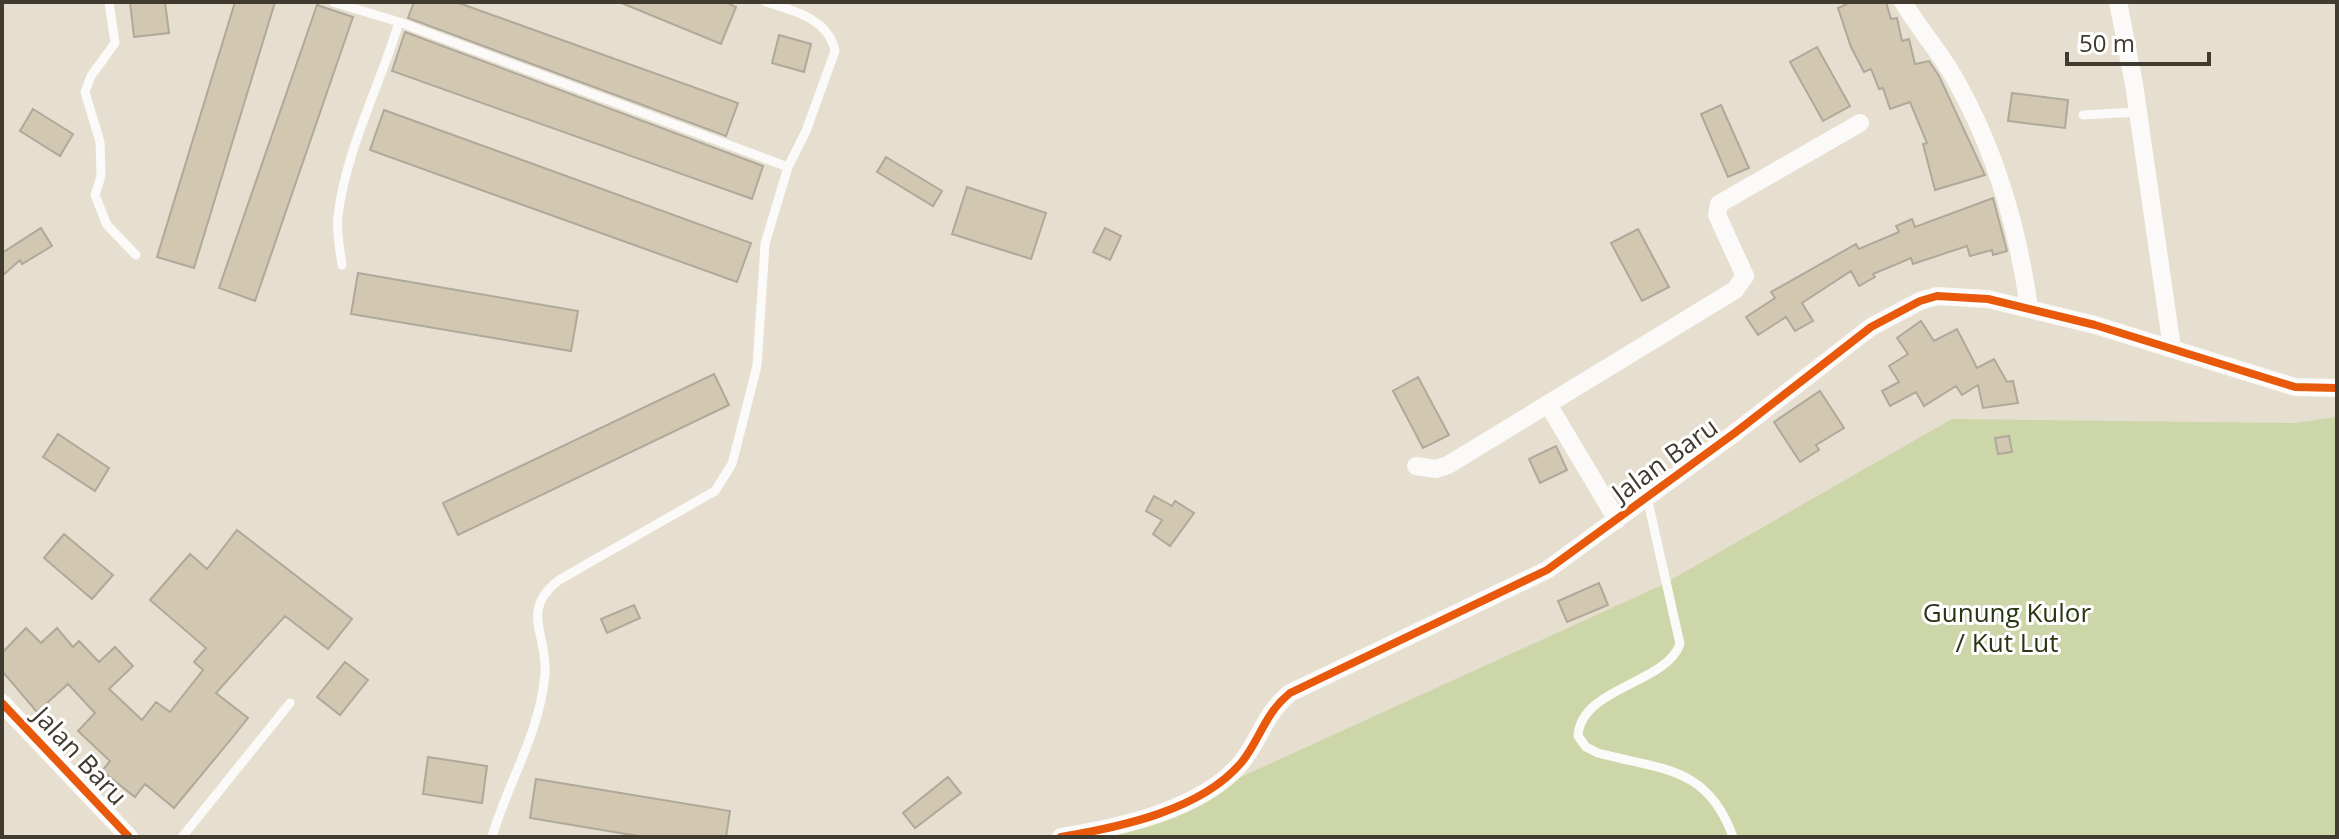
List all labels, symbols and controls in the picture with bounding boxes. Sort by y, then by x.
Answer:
scale bar [2067,16,2209,66]
text: 50 m [2079,26,2135,59]
street label: Jalan Baru [1602,408,1725,512]
park label: Gunung Kulor / Kut Lut [1923,594,2091,660]
street label: Jalan Baru [24,696,136,813]

